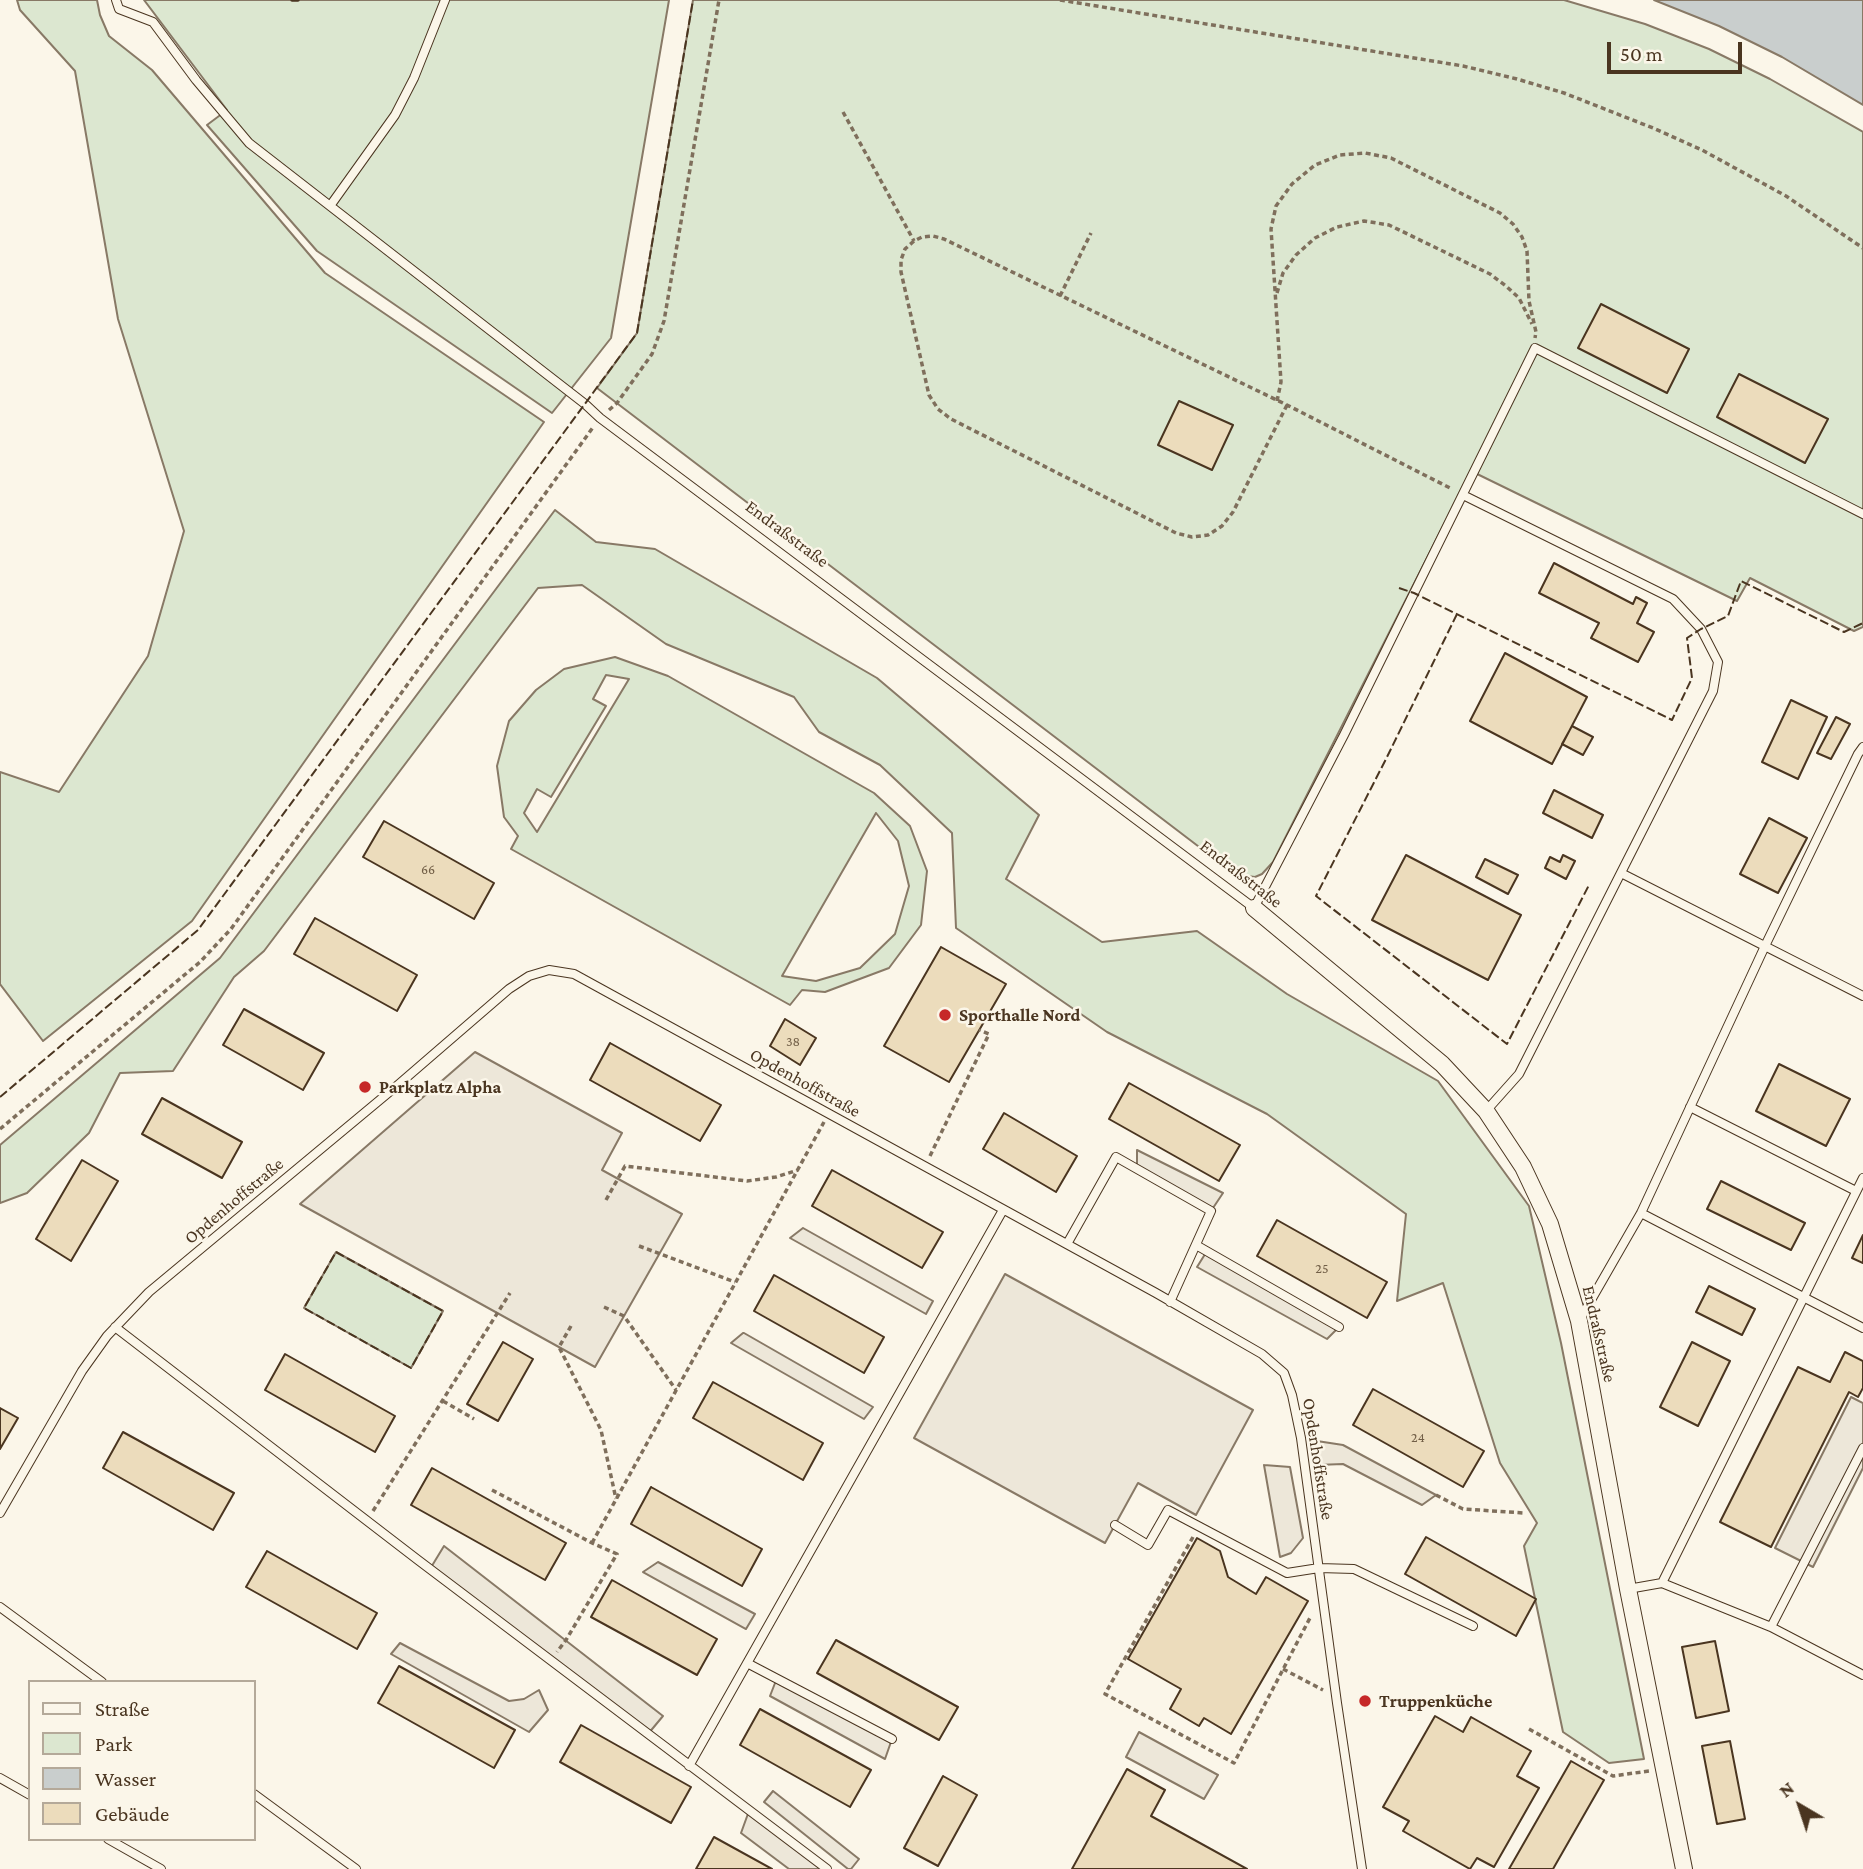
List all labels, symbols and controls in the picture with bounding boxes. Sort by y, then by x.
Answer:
scale bar [1611,28,1746,72]
text: 50 m [1620,42,1663,66]
street label: Endraßstraße [741,496,833,572]
street label: Endraßstraße [1195,835,1287,913]
house number: 66 [421,862,435,878]
place label: Sporthalle Nord [959,1004,1080,1026]
marker: Sporthalle Nord [937,1007,953,1023]
house number: 38 [786,1034,800,1050]
street label: Opdenhoffstraße [746,1044,864,1122]
place label: Parkplatz Alpha [379,1076,501,1098]
marker: Parkplatz Alpha [357,1079,373,1095]
street label: Opdenhoffstraße [180,1153,288,1249]
house number: 25 [1315,1261,1329,1277]
street label: Endraßstraße [1577,1284,1621,1384]
street label: Opdenhoffstraße [1298,1397,1338,1521]
house number: 24 [1411,1430,1425,1446]
legend [28,1680,256,1841]
place label: Truppenküche [1379,1690,1492,1712]
marker: Truppenküche [1357,1693,1373,1709]
text: Straße [95,1697,149,1721]
text: Park [95,1732,132,1756]
text: Wasser [95,1767,156,1791]
north arrow [1765,1771,1835,1841]
text: N [1775,1777,1798,1802]
text: Gebäude [95,1802,169,1826]

